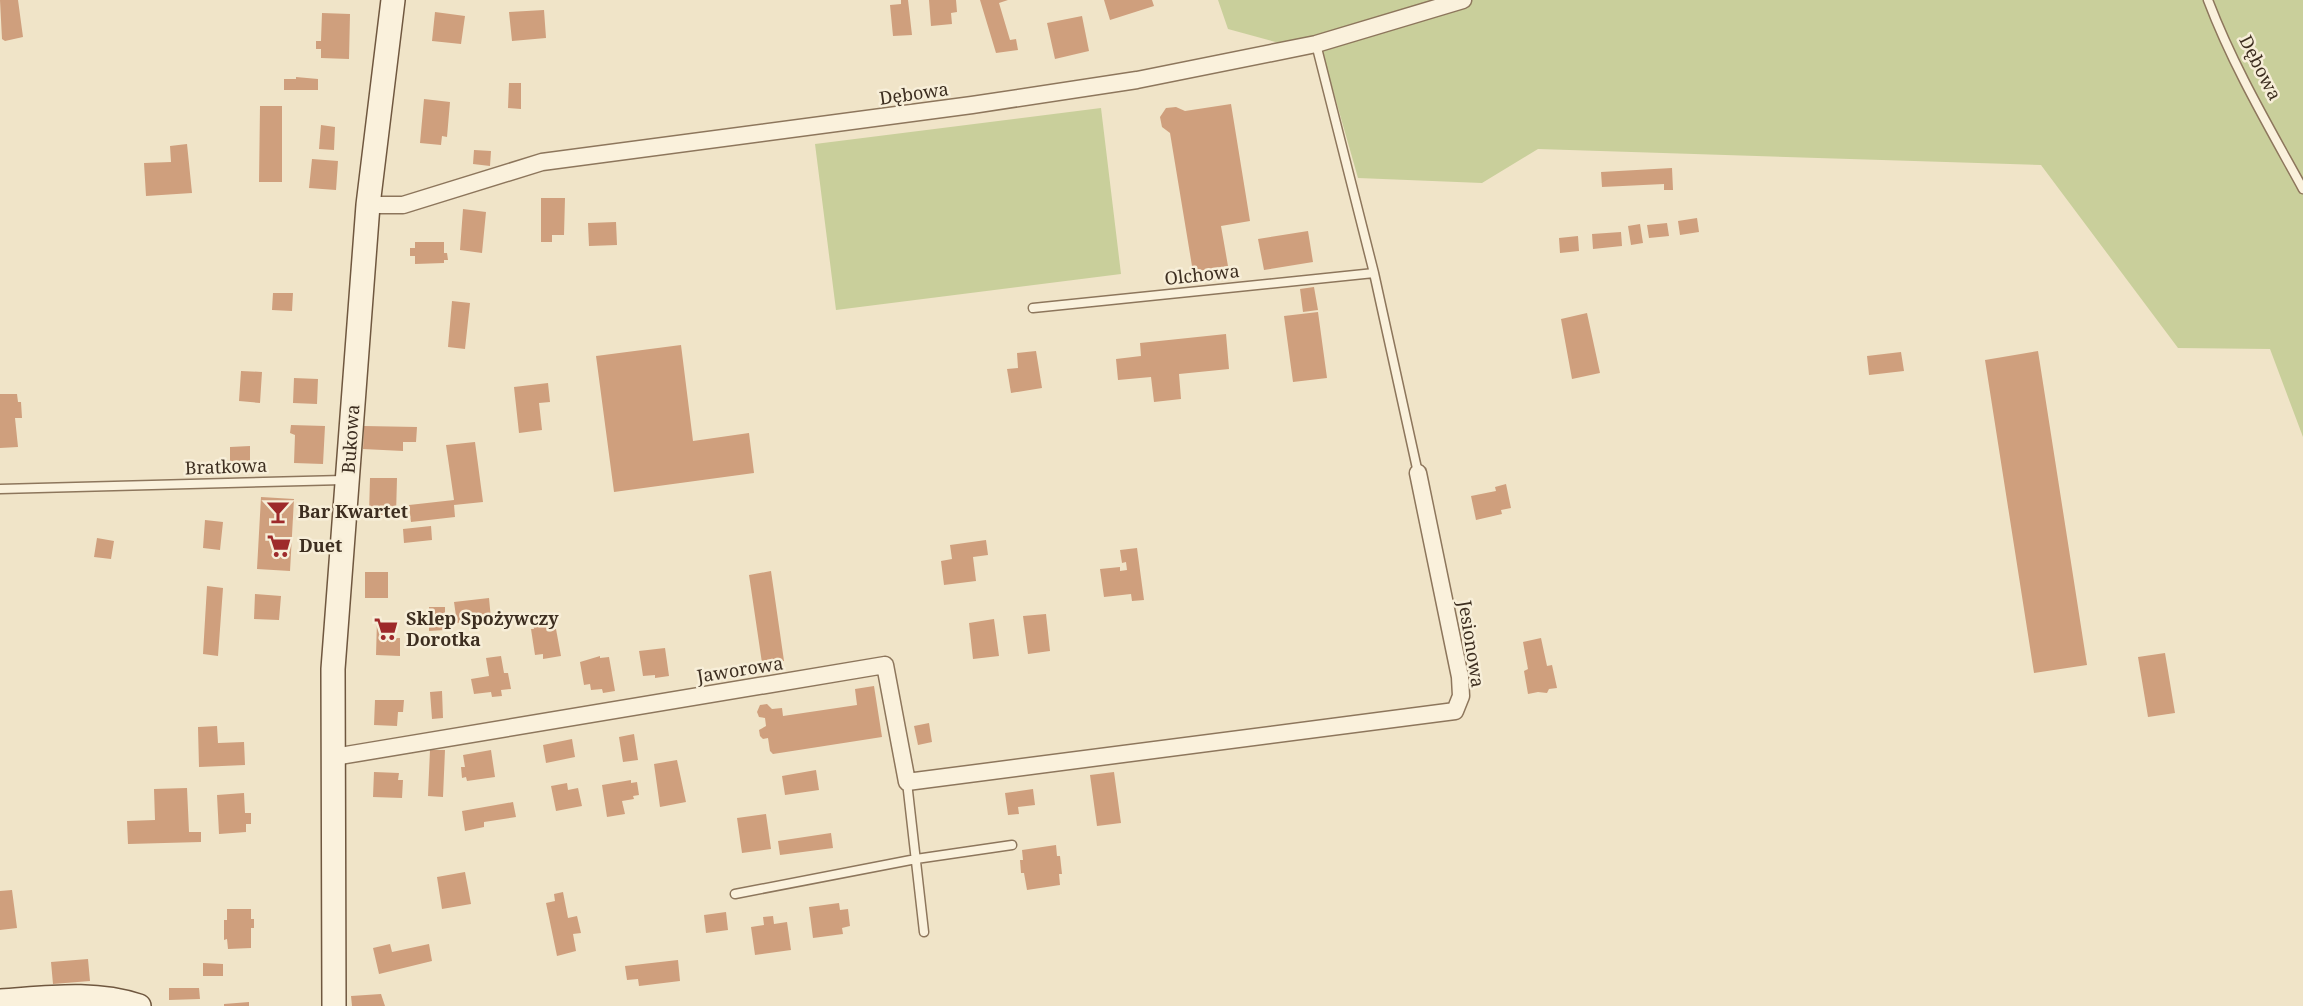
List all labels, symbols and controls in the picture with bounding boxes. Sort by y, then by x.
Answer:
street label: Dębowa [2234,31,2287,104]
street label: Dębowa [878,76,950,110]
street label: Olchowa [1163,258,1241,290]
street label: Bukowa [336,403,364,474]
street label: Bratkowa [184,453,268,479]
bar icon: Bar Kwartet [264,498,292,526]
place label: Bar Kwartet [298,499,408,523]
supermarket icon: Duet [265,532,293,560]
place label: Duet [299,533,342,557]
street label: Jesionowa [1453,598,1491,689]
place label: Sklep Spożywczy Dorotka [406,606,559,651]
supermarket icon: Sklep Spożywczy Dorotka [372,615,400,643]
street label: Jaworowa [694,650,785,688]

